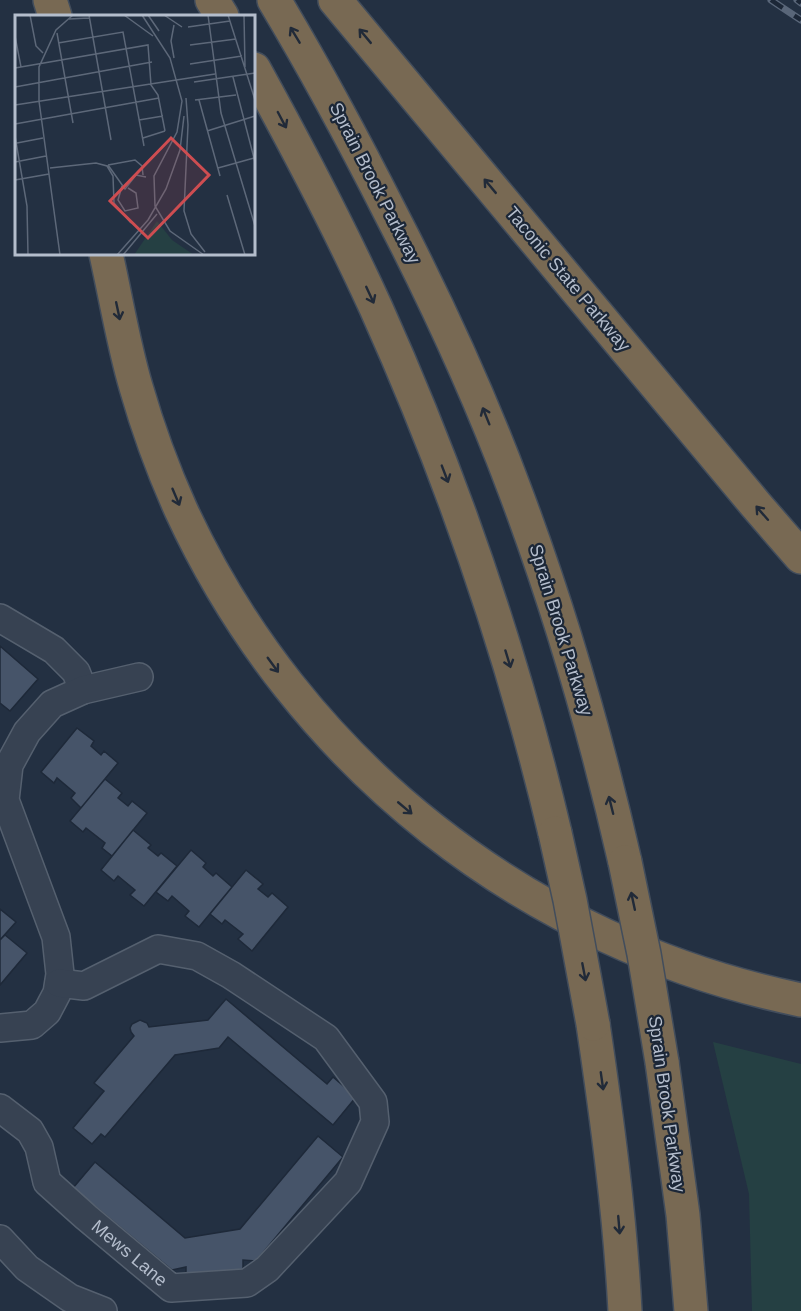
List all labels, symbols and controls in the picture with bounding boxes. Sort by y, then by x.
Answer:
inset map [15,15,255,255]
one-way arrow [288,27,300,44]
one-way arrow [358,29,372,44]
street label: Sprain Brook Parkway [326,99,424,267]
one-way arrow [277,111,288,129]
one-way arrow [483,178,496,194]
street label: Taconic State Parkway [502,203,634,355]
one-way arrow [364,285,376,303]
one-way arrow [113,301,125,320]
one-way arrow [480,407,491,425]
one-way arrow [440,465,451,483]
one-way arrow [171,487,182,505]
one-way arrow [756,505,769,521]
street label: Sprain Brook Parkway [525,542,597,718]
one-way arrow [503,649,514,668]
one-way arrow [267,657,279,673]
one-way arrow [605,796,617,815]
one-way arrow [397,801,413,814]
one-way arrow [627,892,638,911]
one-way arrow [579,962,590,981]
street label: Sprain Brook Parkway [645,1014,689,1194]
one-way arrow [596,1071,607,1091]
one-way arrow [614,1215,625,1235]
street label: Mews Lane [88,1216,171,1290]

